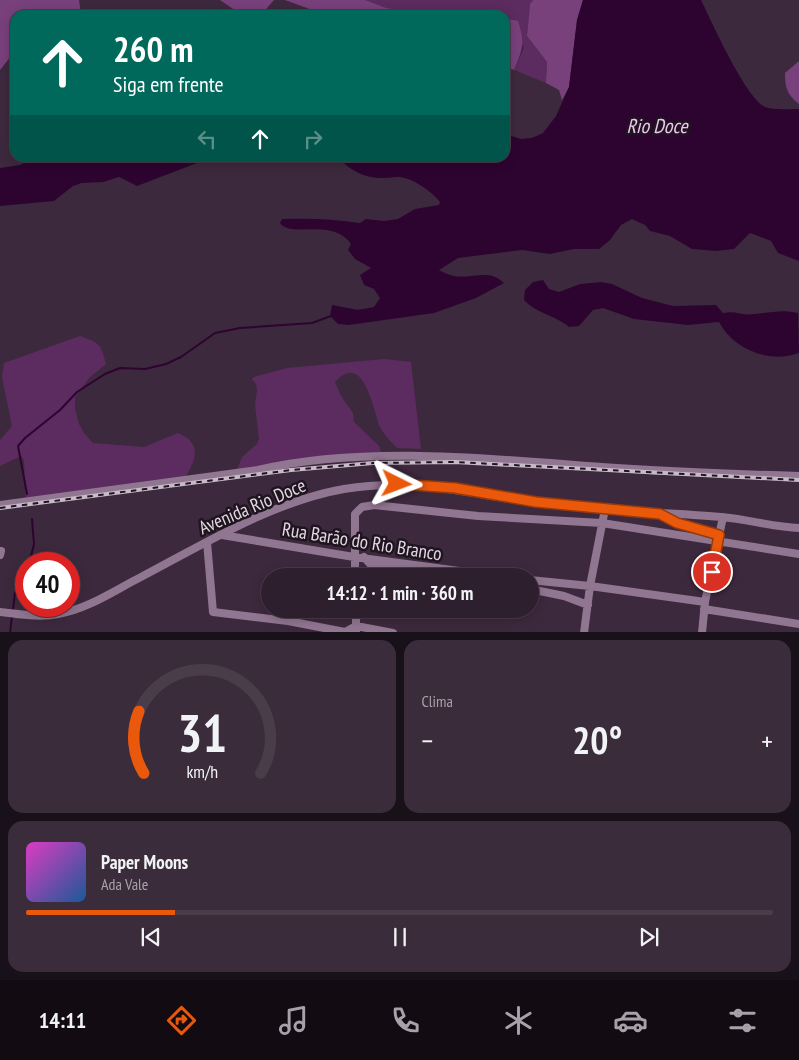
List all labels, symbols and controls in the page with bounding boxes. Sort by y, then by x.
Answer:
text: 260 m [113,26,194,72]
icon: ahead [30,30,95,95]
text: Siga em frente [113,70,224,98]
water label: Rio Doce [627,113,689,139]
icon: left [193,125,221,153]
icon: ahead [246,125,274,153]
icon: right [299,125,327,153]
position arrow [370,457,422,509]
street label: Avenida Rio Doce [195,473,309,539]
street label: Rua Barão do Rio Branco [280,517,444,565]
pin [691,551,733,593]
speed limit sign: 40 [15,552,80,617]
icon: arrive [698,558,726,586]
text: 14:12 · 1 min · 360 m [327,581,473,605]
text: Clima [422,691,453,711]
text: 31 [177,699,227,766]
text: 20° [572,715,622,764]
text: − [422,722,433,759]
text: + [761,722,773,759]
text: km/h [186,760,218,783]
text: Paper Moons [101,850,188,874]
text: Ada Vale [101,874,148,894]
icon: previous [137,923,165,951]
icon: pause [386,923,414,951]
icon: next [635,923,663,951]
icon: directions [164,1003,199,1038]
icon: music [276,1003,311,1038]
icon: phone [388,1003,423,1038]
icon: climate [501,1003,536,1038]
icon: car [613,1003,648,1038]
icon: filters [725,1003,760,1038]
text: 14:11 [39,1006,86,1034]

